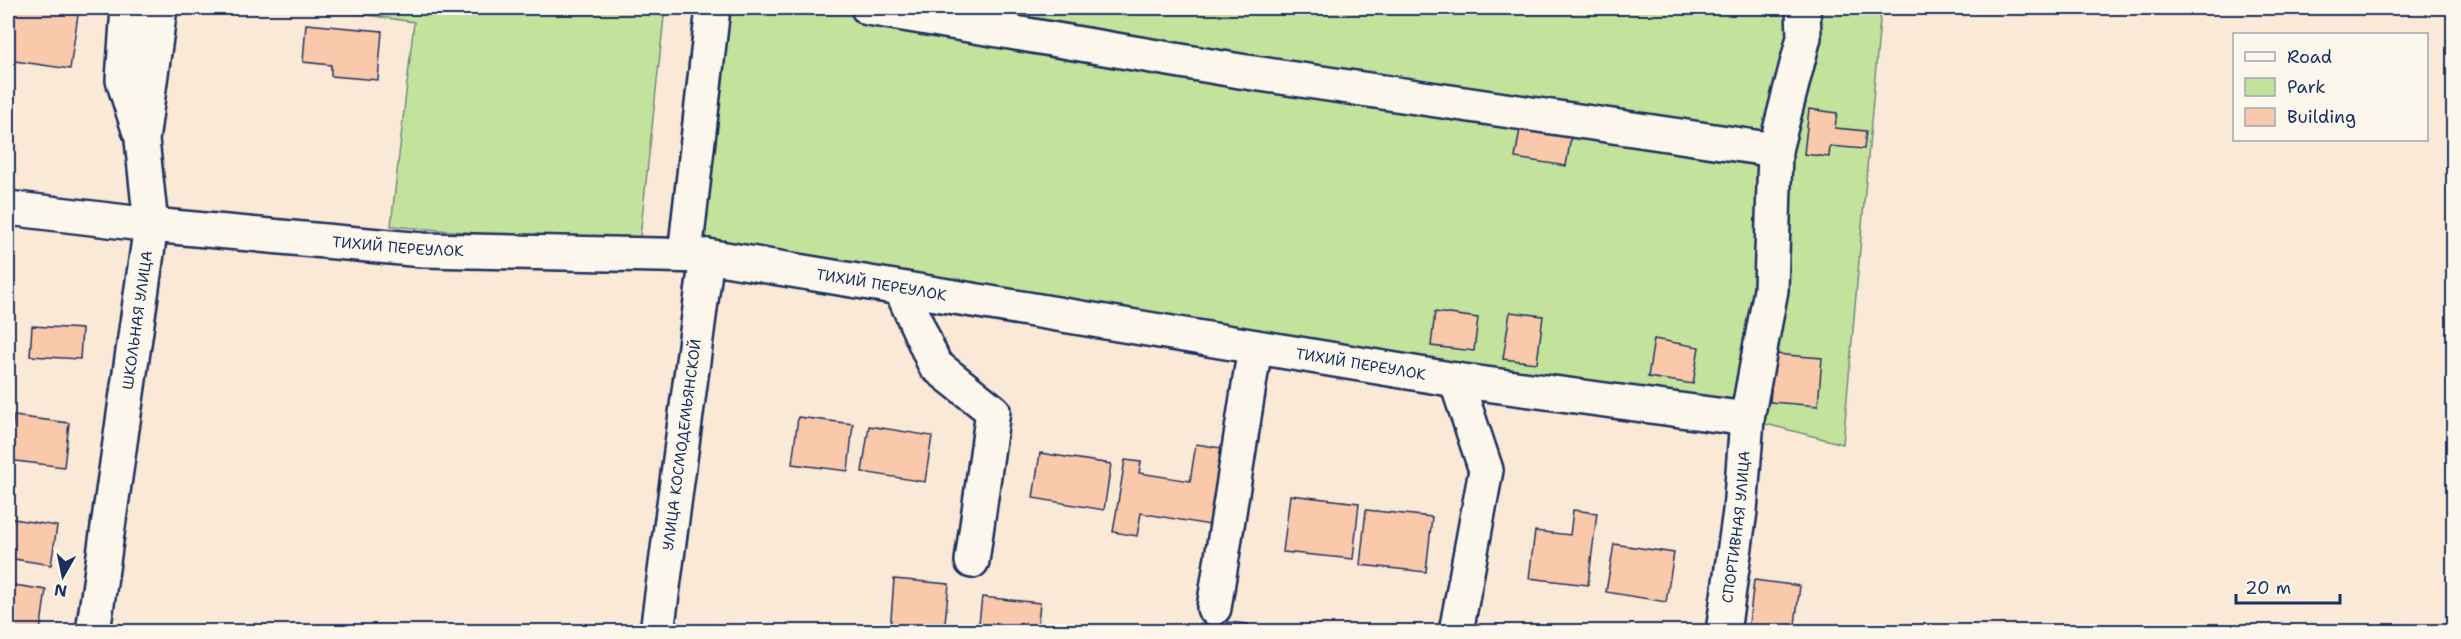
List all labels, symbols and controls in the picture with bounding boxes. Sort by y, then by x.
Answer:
legend [2233,33,2428,141]
text: Road [2287,45,2332,69]
text: Park [2287,75,2326,99]
text: Building [2287,105,2356,129]
street label: ТИХИЙ ПЕРЕУЛОК [331,232,464,261]
street label: ШКОЛЬНАЯ УЛИЦА [118,249,157,391]
street label: ТИХИЙ ПЕРЕУЛОК [815,264,948,306]
street label: УЛИЦА КОСМОДЕМЬЯНСКОЙ [658,337,706,552]
street label: ТИХИЙ ПЕРЕУЛОК [1294,344,1428,385]
street label: СПОРТИВНАЯ УЛИЦА [1717,450,1755,604]
north arrow [33,546,93,606]
scale bar [2236,567,2340,605]
text: 20 m [2245,576,2291,600]
text: N [53,579,69,602]

